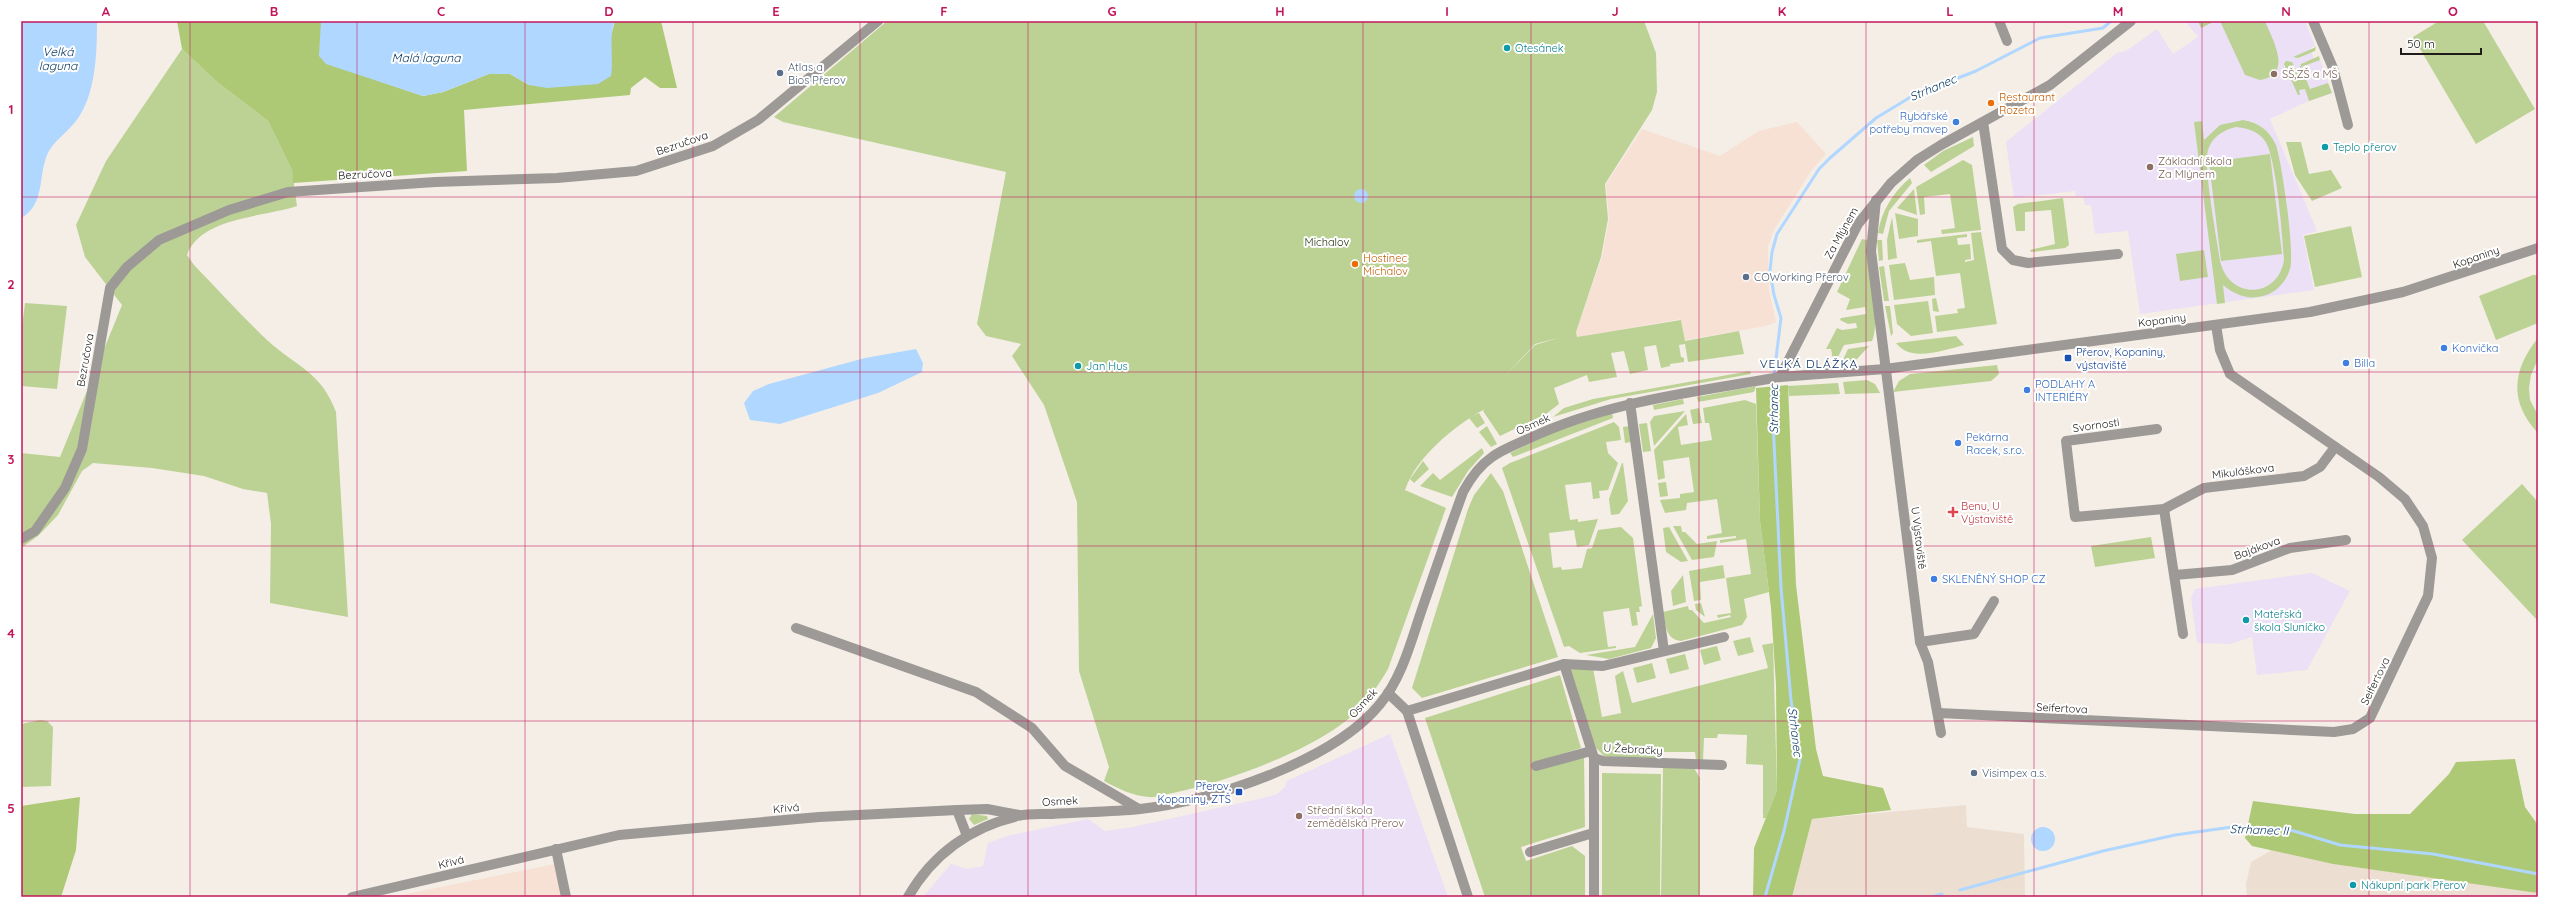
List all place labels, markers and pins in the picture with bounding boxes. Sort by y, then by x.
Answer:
place label: Otesánek [1515,41,1564,55]
marker: Otesánek [1502,43,1512,53]
place label: Atlas a Bios Přerov [788,60,846,87]
place label: SŠ,ZŠ a MŠ [2282,67,2338,81]
marker: Atlas a Bios Přerov [775,68,785,78]
marker: SŠ,ZŠ a MŠ [2269,69,2279,79]
place label: Restaurant Rozeta [1999,90,2055,117]
marker: Restaurant Rozeta [1986,98,1996,108]
place label: Rybářské potřeby mavep [1869,109,1948,136]
marker: Rybářské potřeby mavep [1951,117,1961,127]
place label: Teplo přerov [2333,140,2397,154]
marker: Teplo přerov [2320,142,2330,152]
place label: Základní škola Za Mlýnem [2158,154,2232,181]
marker: Základní škola Za Mlýnem [2145,162,2155,172]
place label: Hostinec Michalov [1363,251,1408,278]
marker: Hostinec Michalov [1350,259,1360,269]
place label: COWorking Přerov [1754,270,1849,284]
marker: COWorking Přerov [1741,272,1751,282]
place label: Konvička [2452,341,2499,355]
marker: Konvička [2439,343,2449,353]
place label: Přerov, Kopaniny, výstaviště [2076,345,2165,372]
marker: Přerov, Kopaniny, výstaviště [2063,353,2073,363]
place label: Billa [2354,356,2375,370]
marker: Billa [2341,358,2351,368]
place label: Jan Hus [1086,359,1128,373]
marker: Jan Hus [1073,361,1083,371]
place label: PODLAHY A INTERIÉRY [2035,377,2095,404]
marker: PODLAHY A INTERIÉRY [2022,385,2032,395]
place label: Pekárna Racek, s.r.o. [1966,430,2024,457]
marker: Pekárna Racek, s.r.o. [1953,438,1963,448]
place label: Benu, U Výstaviště [1961,499,2013,526]
marker: Benu, U Výstaviště [1948,507,1958,517]
place label: SKLENĚNÝ SHOP CZ [1942,572,2045,586]
marker: SKLENĚNÝ SHOP CZ [1929,574,1939,584]
place label: Mateřská škola Sluníčko [2254,607,2326,634]
marker: Mateřská škola Sluníčko [2241,615,2251,625]
place label: Visimpex a.s. [1982,766,2046,780]
marker: Visimpex a.s. [1969,768,1979,778]
place label: Přerov, Kopaniny, ZTŠ [1158,779,1231,806]
marker: Přerov, Kopaniny, ZTŠ [1234,787,1244,797]
place label: Střední škola zemědělská Přerov [1307,803,1404,830]
marker: Střední škola zemědělská Přerov [1294,811,1304,821]
place label: Nákupní park Přerov [2361,878,2466,892]
marker: Nákupní park Přerov [2348,880,2358,890]

